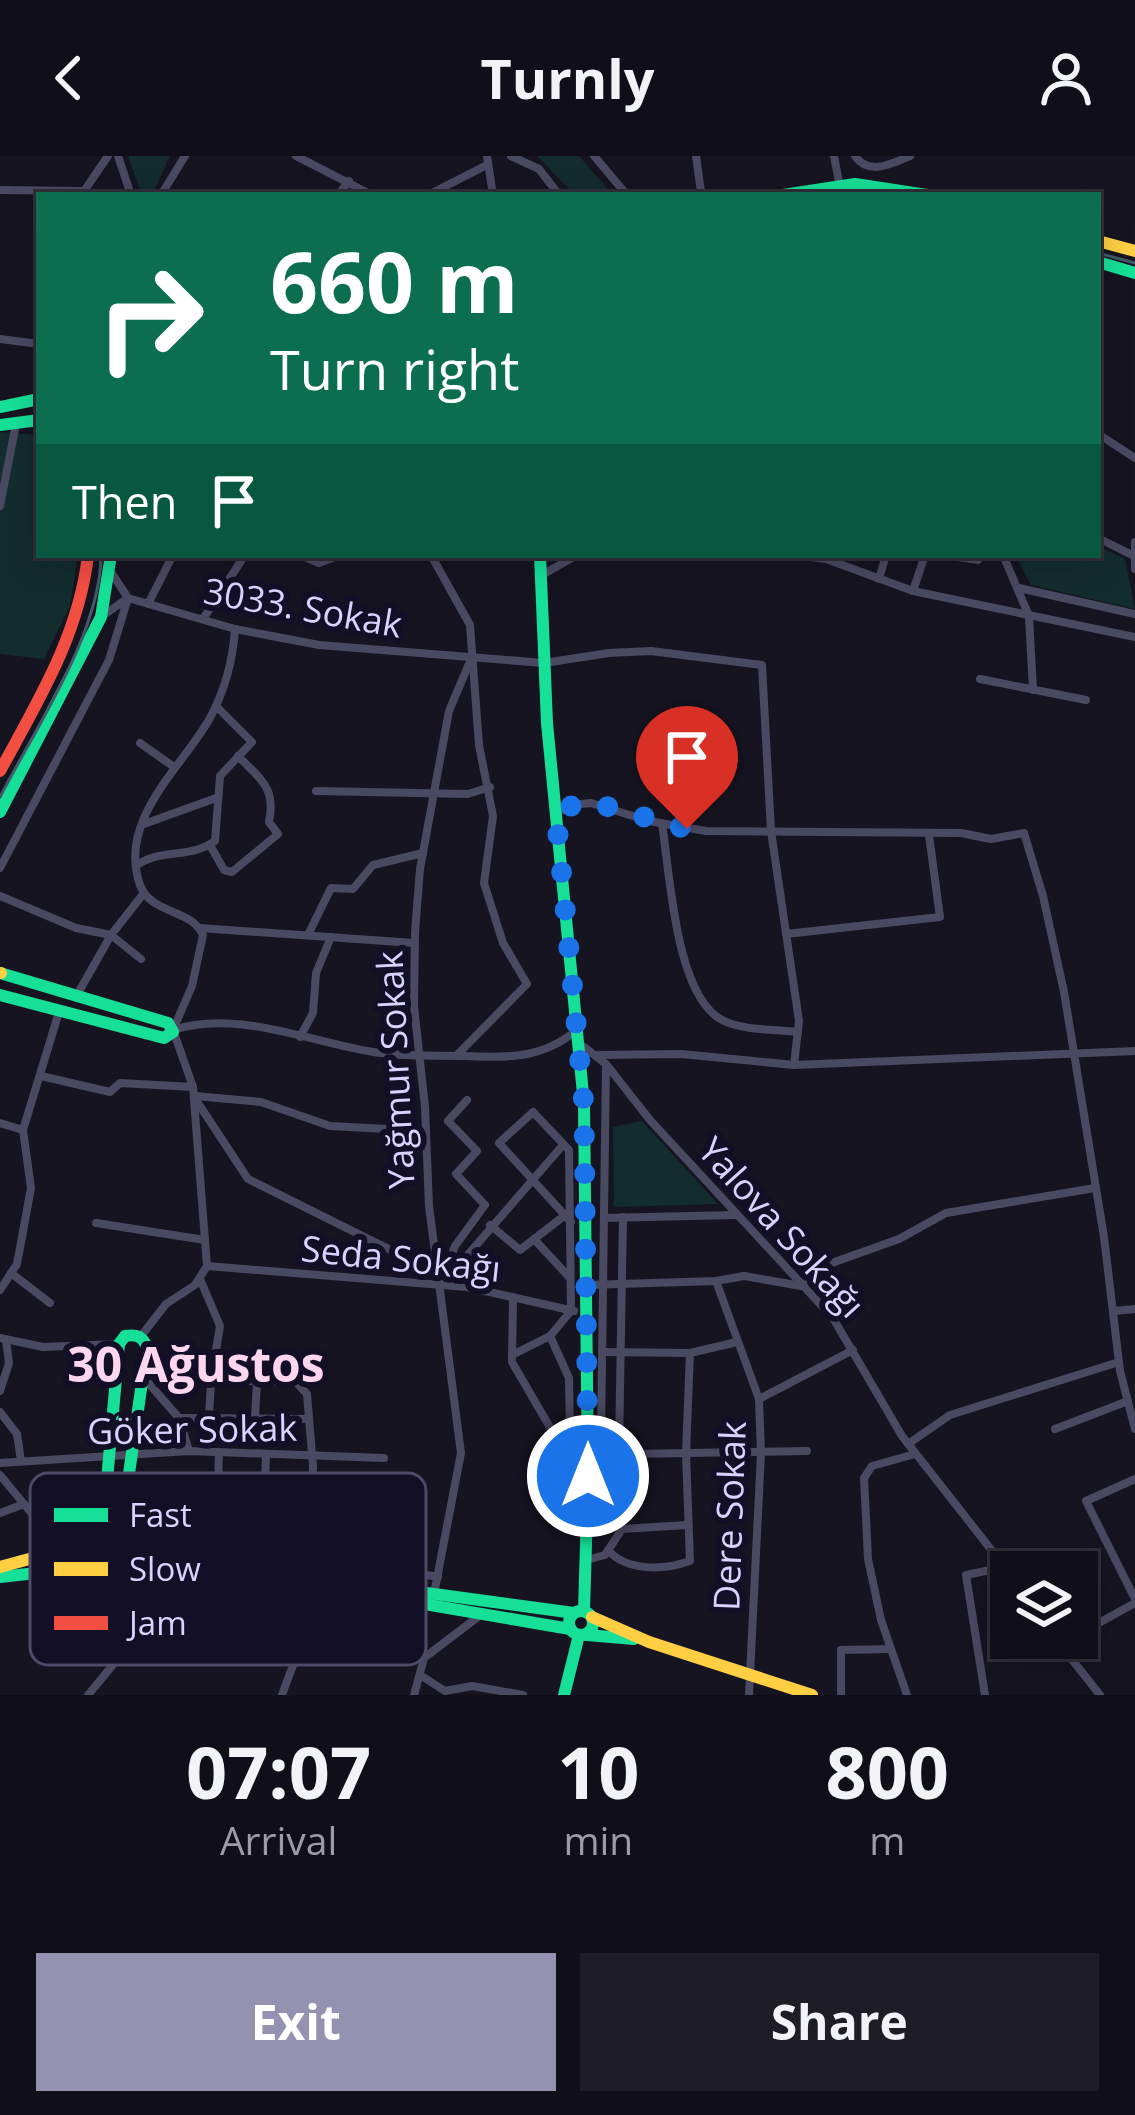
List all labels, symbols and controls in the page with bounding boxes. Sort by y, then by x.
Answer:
text: Turnly [481,41,654,115]
icon: back [36,45,102,111]
icon: person [1033,45,1099,111]
text: 660 m [270,223,518,338]
icon: right [72,240,228,396]
text: Turn right [270,332,519,406]
icon: arrive [201,468,267,534]
text: Then [72,471,177,532]
street label: 3033. Sokak [200,565,406,649]
pin [636,706,738,829]
icon: arrive [654,724,720,790]
street label: Yağmur Sokak [364,950,426,1190]
street label: Yalova Sokağı [688,1126,876,1328]
street label: Seda Sokağı [299,1223,503,1293]
district label: 30 Ağustos [67,1331,325,1396]
street label: Göker Sokak [86,1403,298,1455]
position arrow [525,1413,651,1539]
street label: Dere Sokak [701,1420,757,1612]
legend [30,1473,426,1665]
text: Fast [129,1492,192,1537]
text: Slow [129,1546,201,1591]
map controls [990,1551,1098,1659]
button: layers [990,1551,1098,1659]
text: Jam [126,1600,187,1645]
text: 07:07 [186,1722,371,1820]
text: 10 [557,1722,640,1820]
text: 800 [826,1722,949,1820]
text: Arrival [220,1813,337,1866]
text: min [563,1813,633,1866]
text: m [869,1813,905,1866]
button: Exit [36,1953,556,2091]
button: Share [580,1953,1099,2091]

